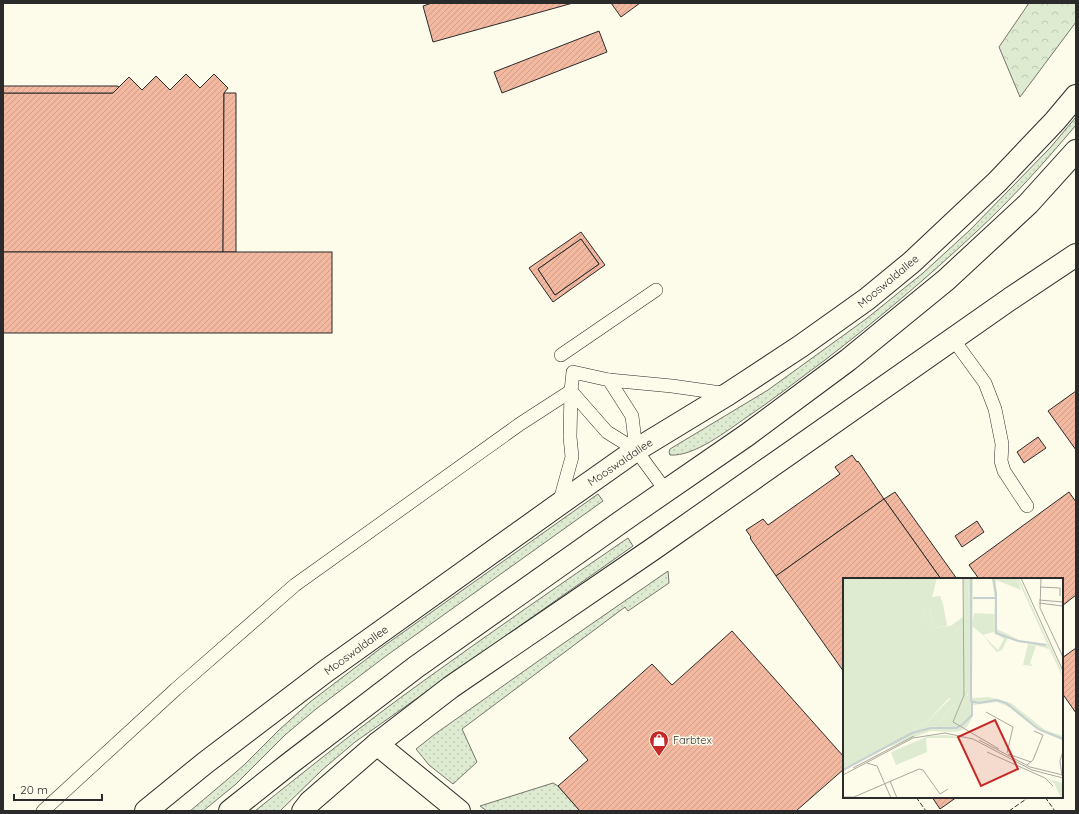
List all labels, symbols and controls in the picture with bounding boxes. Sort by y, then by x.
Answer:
street label: Mooswaldallee [855,251,921,311]
street label: Mooswaldallee [585,435,655,489]
inset map [843,578,1063,798]
street label: Mooswaldallee [321,622,391,678]
shop icon: Farbtex [648,729,670,757]
place label: Farbtex [673,733,712,747]
scale bar [14,776,102,802]
text: 20 m [20,782,48,797]

